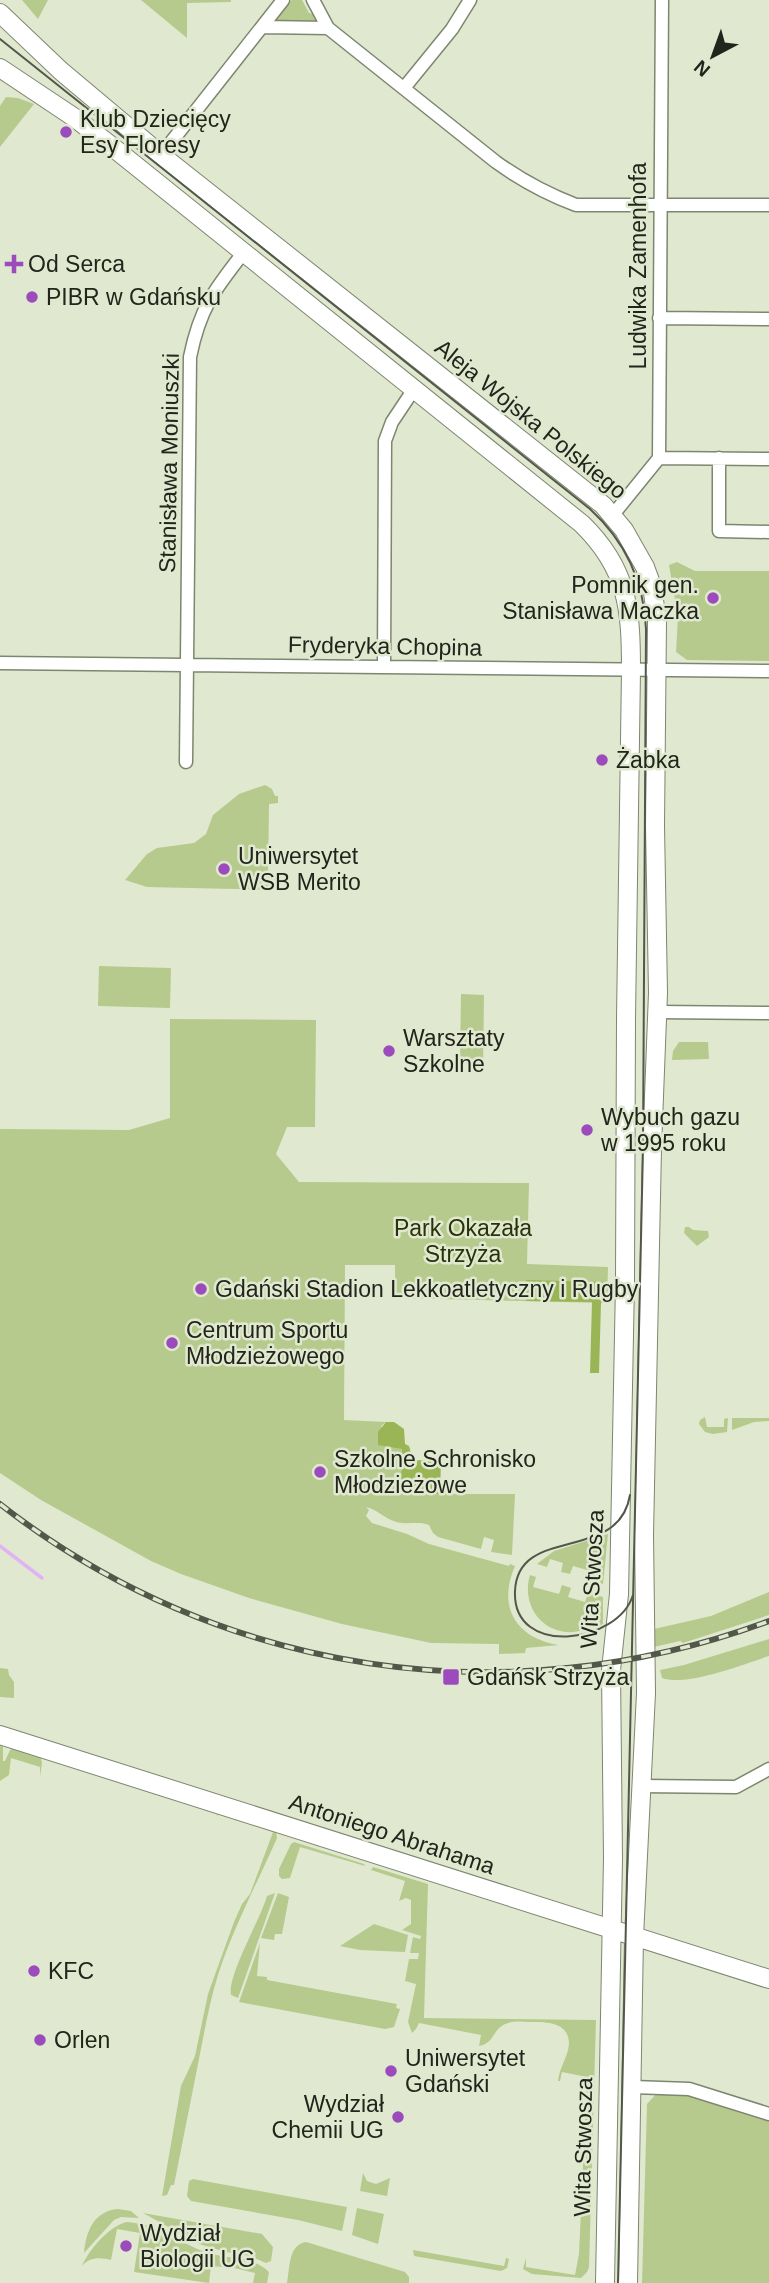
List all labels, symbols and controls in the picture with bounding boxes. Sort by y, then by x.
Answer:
north arrow [678,21,748,91]
text: N [690,56,714,81]
place label: Klub Dziecięcy Esy Floresy [80,106,231,158]
marker: Klub Dziecięcy Esy Floresy [58,124,74,140]
street label: Ludwika Zamenhofa [625,162,651,370]
place label: Od Serca [28,251,125,277]
marker: Od Serca [6,256,22,272]
place label: PIBR w Gdańsku [46,284,221,310]
marker: PIBR w Gdańsku [24,289,40,305]
street label: Aleja Wojska Polskiego [430,334,632,504]
street label: Stanisława Moniuszki [154,353,184,573]
place label: Pomnik gen. Stanisława Maczka [502,572,699,624]
marker: Pomnik gen. Stanisława Maczka [705,590,721,606]
street label: Fryderyka Chopina [288,631,483,661]
place label: Żabka [616,747,680,773]
marker: Żabka [594,752,610,768]
place label: Uniwersytet WSB Merito [238,843,361,895]
marker: Uniwersytet WSB Merito [216,861,232,877]
place label: Warsztaty Szkolne [403,1025,505,1077]
marker: Warsztaty Szkolne [381,1043,397,1059]
place label: Wybuch gazu w 1995 roku [600,1104,740,1156]
marker: Wybuch gazu w 1995 roku [579,1122,595,1138]
park label: Park Okazała Strzyża [394,1215,532,1267]
place label: Gdański Stadion Lekkoatletyczny i Rugby [215,1276,639,1302]
marker: Gdański Stadion Lekkoatletyczny i Rugby [193,1281,209,1297]
place label: Centrum Sportu Młodzieżowego [186,1317,348,1369]
marker: Centrum Sportu Młodzieżowego [164,1335,180,1351]
place label: Szkolne Schronisko Młodzieżowe [334,1446,536,1498]
marker: Szkolne Schronisko Młodzieżowe [312,1464,328,1480]
street label: Wita Stwosza [575,1509,609,1649]
place label: Gdańsk Strzyża [467,1664,630,1690]
marker: Gdańsk Strzyża [441,1667,461,1687]
street label: Antoniego Abrahama [286,1788,498,1880]
place label: KFC [48,1958,94,1984]
marker: KFC [26,1963,42,1979]
place label: Orlen [54,2027,110,2053]
marker: Orlen [32,2032,48,2048]
place label: Uniwersytet Gdański [405,2045,526,2097]
marker: Uniwersytet Gdański [383,2063,399,2079]
street label: Wita Stwosza [569,2077,597,2217]
place label: Wydział Chemii UG [272,2091,384,2143]
marker: Wydział Chemii UG [390,2109,406,2125]
place label: Wydział Biologii UG [140,2220,255,2272]
marker: Wydział Biologii UG [118,2238,134,2254]

